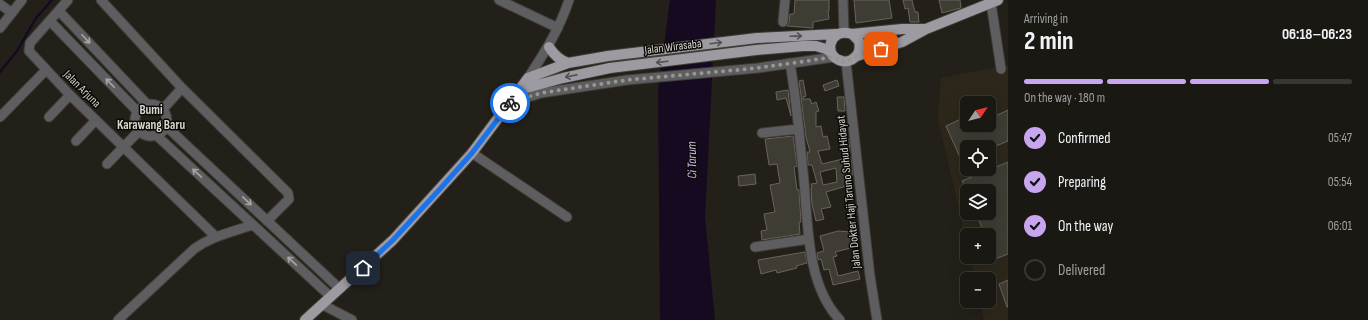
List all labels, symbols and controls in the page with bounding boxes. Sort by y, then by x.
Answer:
text: Arriving in [1024,11,1068,27]
text: 06:18–06:23 [1282,25,1352,44]
text: 2 min [1024,26,1074,57]
pin [864,32,898,66]
one-way arrow [789,33,802,40]
one-way arrow [81,34,90,44]
street label: Jalan Wirasaba [643,36,703,58]
icon: bag [870,38,892,60]
one-way arrow [709,39,722,47]
one-way arrow [656,58,669,66]
street label: Jalan Arjuna [59,66,104,111]
one-way arrow [565,72,578,80]
one-way arrow [105,78,115,88]
courier [490,83,530,123]
text: On the way · 180 m [1024,90,1105,106]
icon: bike [499,92,521,114]
north arrow [960,96,996,132]
map controls [960,96,996,308]
district label: Bumi Karawang Baru [117,102,185,133]
street label: Jalan Dokter Haji Taruno Suhud Hidayat [833,114,865,270]
icon: check [1024,127,1046,149]
text: Confirmed [1058,129,1111,148]
text: 05:47 [1328,130,1352,146]
button: locate [960,140,996,176]
water label: Ci Tarum [684,141,700,179]
one-way arrow [192,169,202,178]
icon: check [1024,171,1046,193]
text: Preparing [1058,173,1106,192]
text: 05:54 [1328,174,1352,190]
button: layers [960,184,996,220]
one-way arrow [241,197,252,206]
icon: check [1024,215,1046,237]
text: On the way [1058,217,1113,236]
text: 06:01 [1328,218,1352,234]
button: + [960,228,996,264]
pin [346,251,380,285]
one-way arrow [287,257,297,266]
icon: home [352,257,374,279]
text: Delivered [1058,261,1105,280]
button: − [960,272,996,308]

